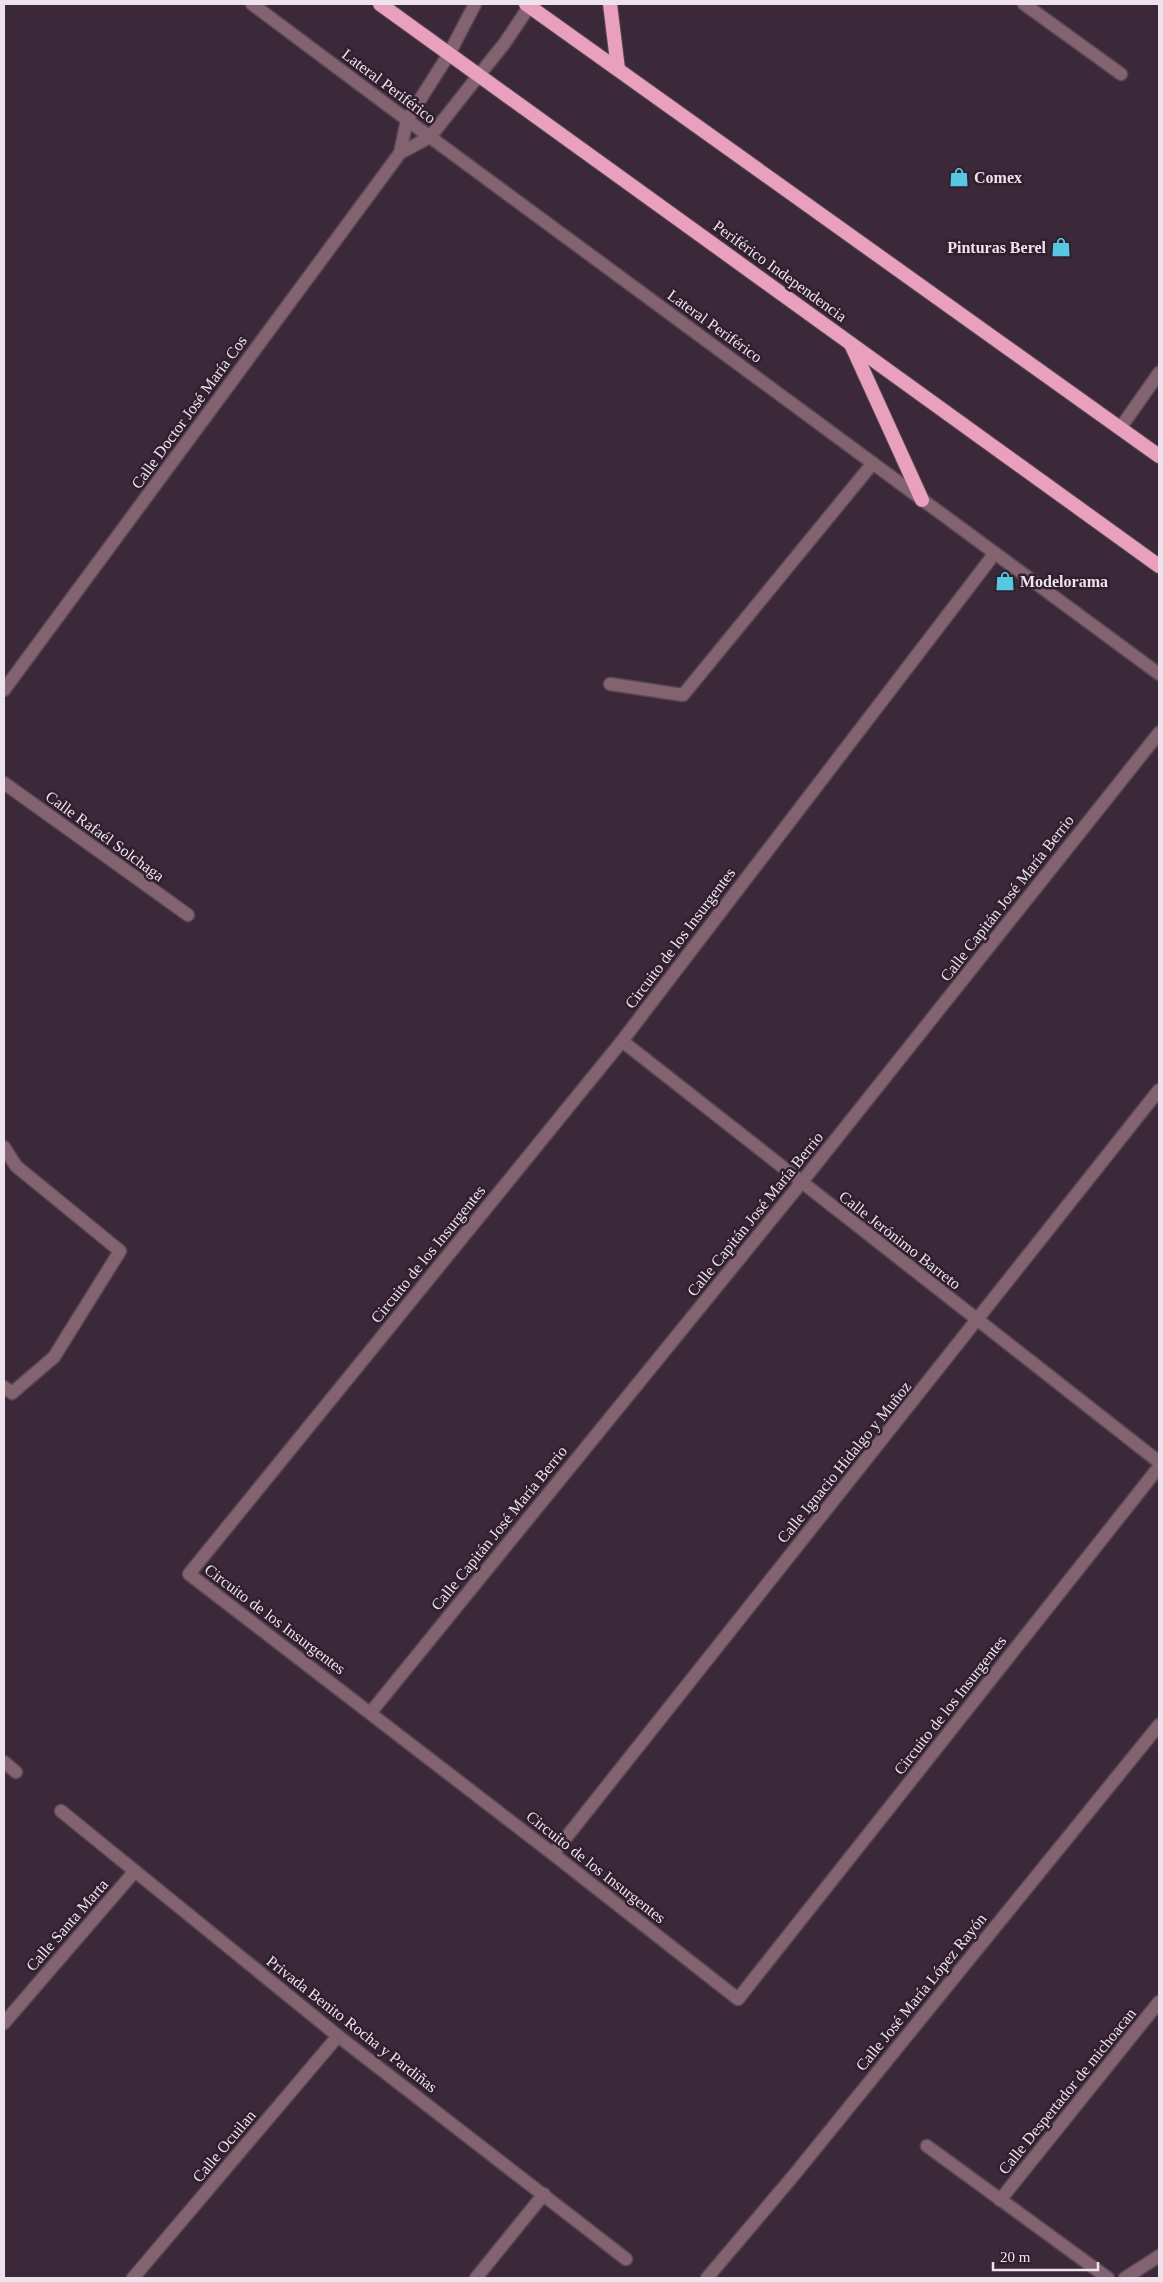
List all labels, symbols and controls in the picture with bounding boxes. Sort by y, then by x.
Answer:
street label: Lateral Periférico [339,45,439,127]
shop icon: Comex [948,166,970,188]
place label: Comex [974,169,1022,186]
street label: Periférico Independencia [710,217,850,326]
shop icon: Pinturas Berel [1050,236,1072,258]
place label: Pinturas Berel [947,239,1047,256]
street label: Lateral Periférico [665,286,765,366]
street label: Calle Doctor José María Cos [128,332,250,492]
shop icon: Modelorama [994,570,1016,592]
place label: Modelorama [1020,573,1108,590]
street label: Calle Rafaél Solchaga [42,787,168,885]
street label: Calle Capitán José María Berrio [937,812,1078,985]
street label: Circuito de los Insurgentes [622,864,739,1012]
street label: Calle Capitán José María Berrio [684,1129,827,1300]
street label: Circuito de los Insurgentes [367,1182,489,1327]
street label: Calle Jerónimo Barreto [836,1187,964,1293]
street label: Calle Ignacio Hidalgo y Muñoz [774,1378,915,1547]
street label: Calle Capitán José María Berrio [428,1443,571,1614]
street label: Circuito de los Insurgentes [201,1561,349,1678]
street label: Circuito de los Insurgentes [890,1632,1010,1778]
street label: Circuito de los Insurgentes [523,1807,669,1927]
street label: Calle Santa Marta [23,1876,111,1974]
street label: Calle José María López Rayón [852,1910,990,2075]
street label: Privada Benito Rocha y Pardiñas [263,1952,441,2097]
street label: Calle Despertador de michoacan [995,2005,1140,2178]
street label: Calle Ocuilan [189,2107,259,2185]
scale bar [993,2240,1098,2272]
text: 20 m [1000,2249,1031,2265]

